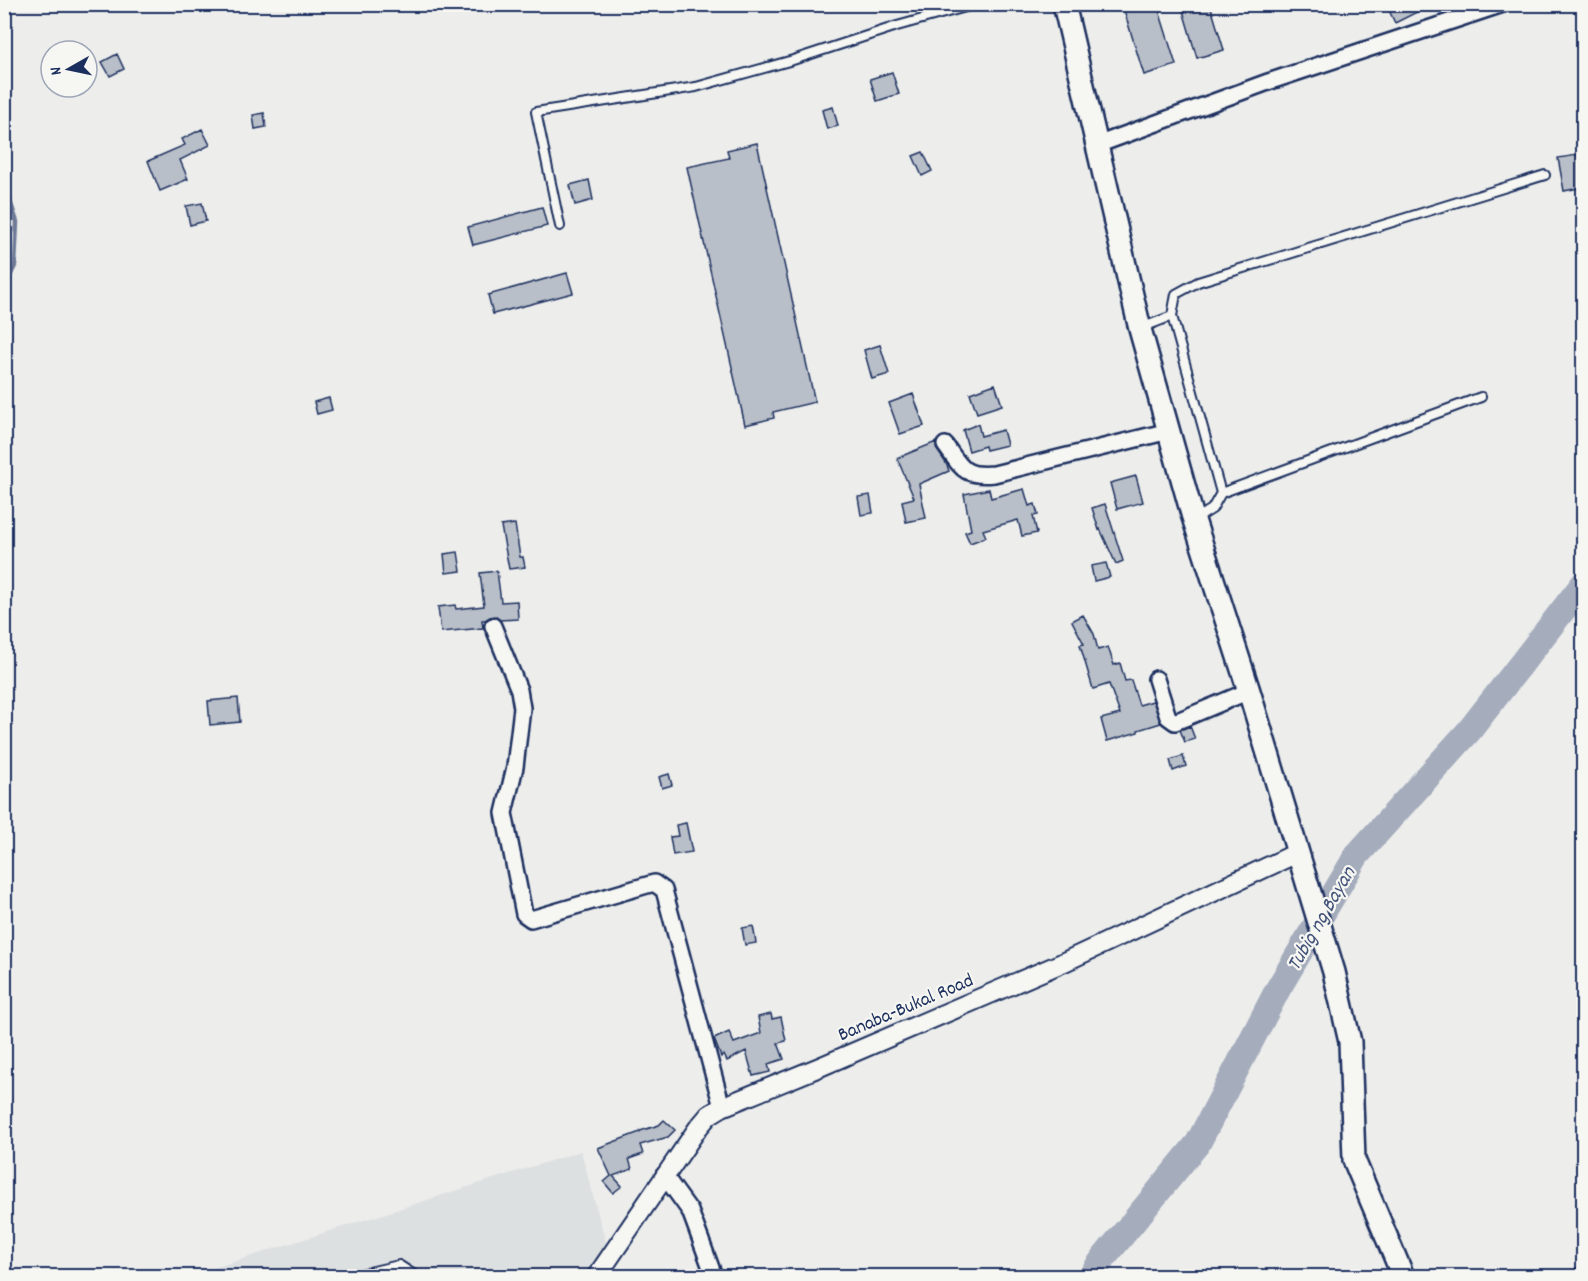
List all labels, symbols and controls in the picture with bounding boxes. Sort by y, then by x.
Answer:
north arrow [39,39,99,99]
text: N [45,65,69,77]
water label: Tubig ng Bayan [1281,861,1365,977]
street label: Banaba-Bukal Road [834,968,978,1050]

